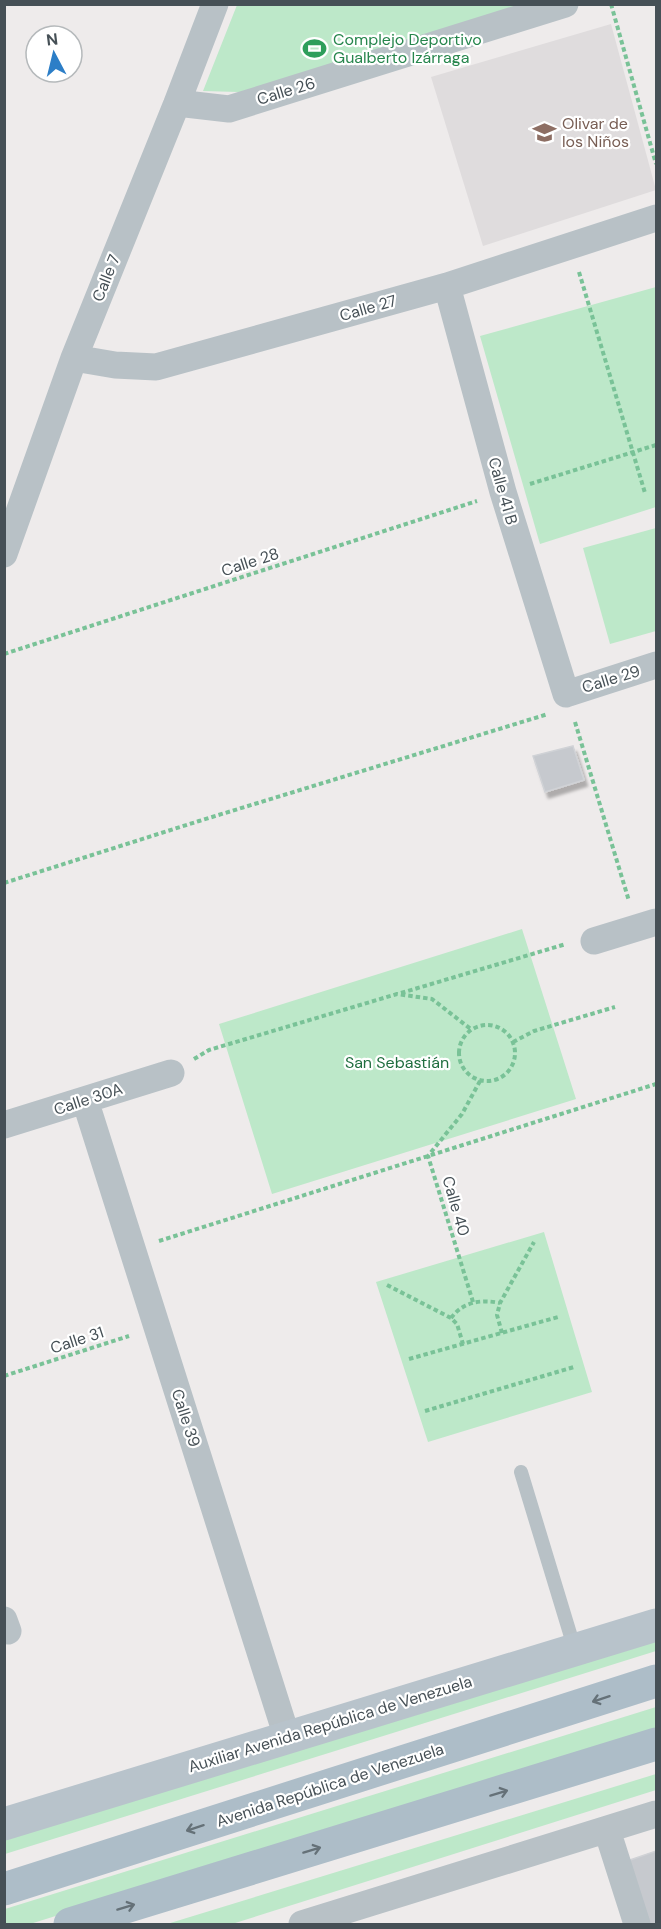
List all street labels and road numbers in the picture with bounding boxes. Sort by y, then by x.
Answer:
street label: Calle 26 [254,72,318,110]
street label: Calle 7 [87,251,125,305]
street label: Calle 27 [337,290,399,326]
street label: Calle 41 B [483,455,523,527]
street label: Calle 28 [219,543,281,581]
street label: Calle 29 [579,660,643,698]
street label: Calle 30A [51,1078,125,1120]
street label: Calle 40 [437,1174,475,1238]
street label: Calle 31 [48,1322,106,1358]
street label: Calle 39 [167,1386,205,1450]
street label: Auxiliar Avenida República de Venezuela [186,1671,474,1777]
street label: Avenida República de Venezuela [214,1738,446,1832]

